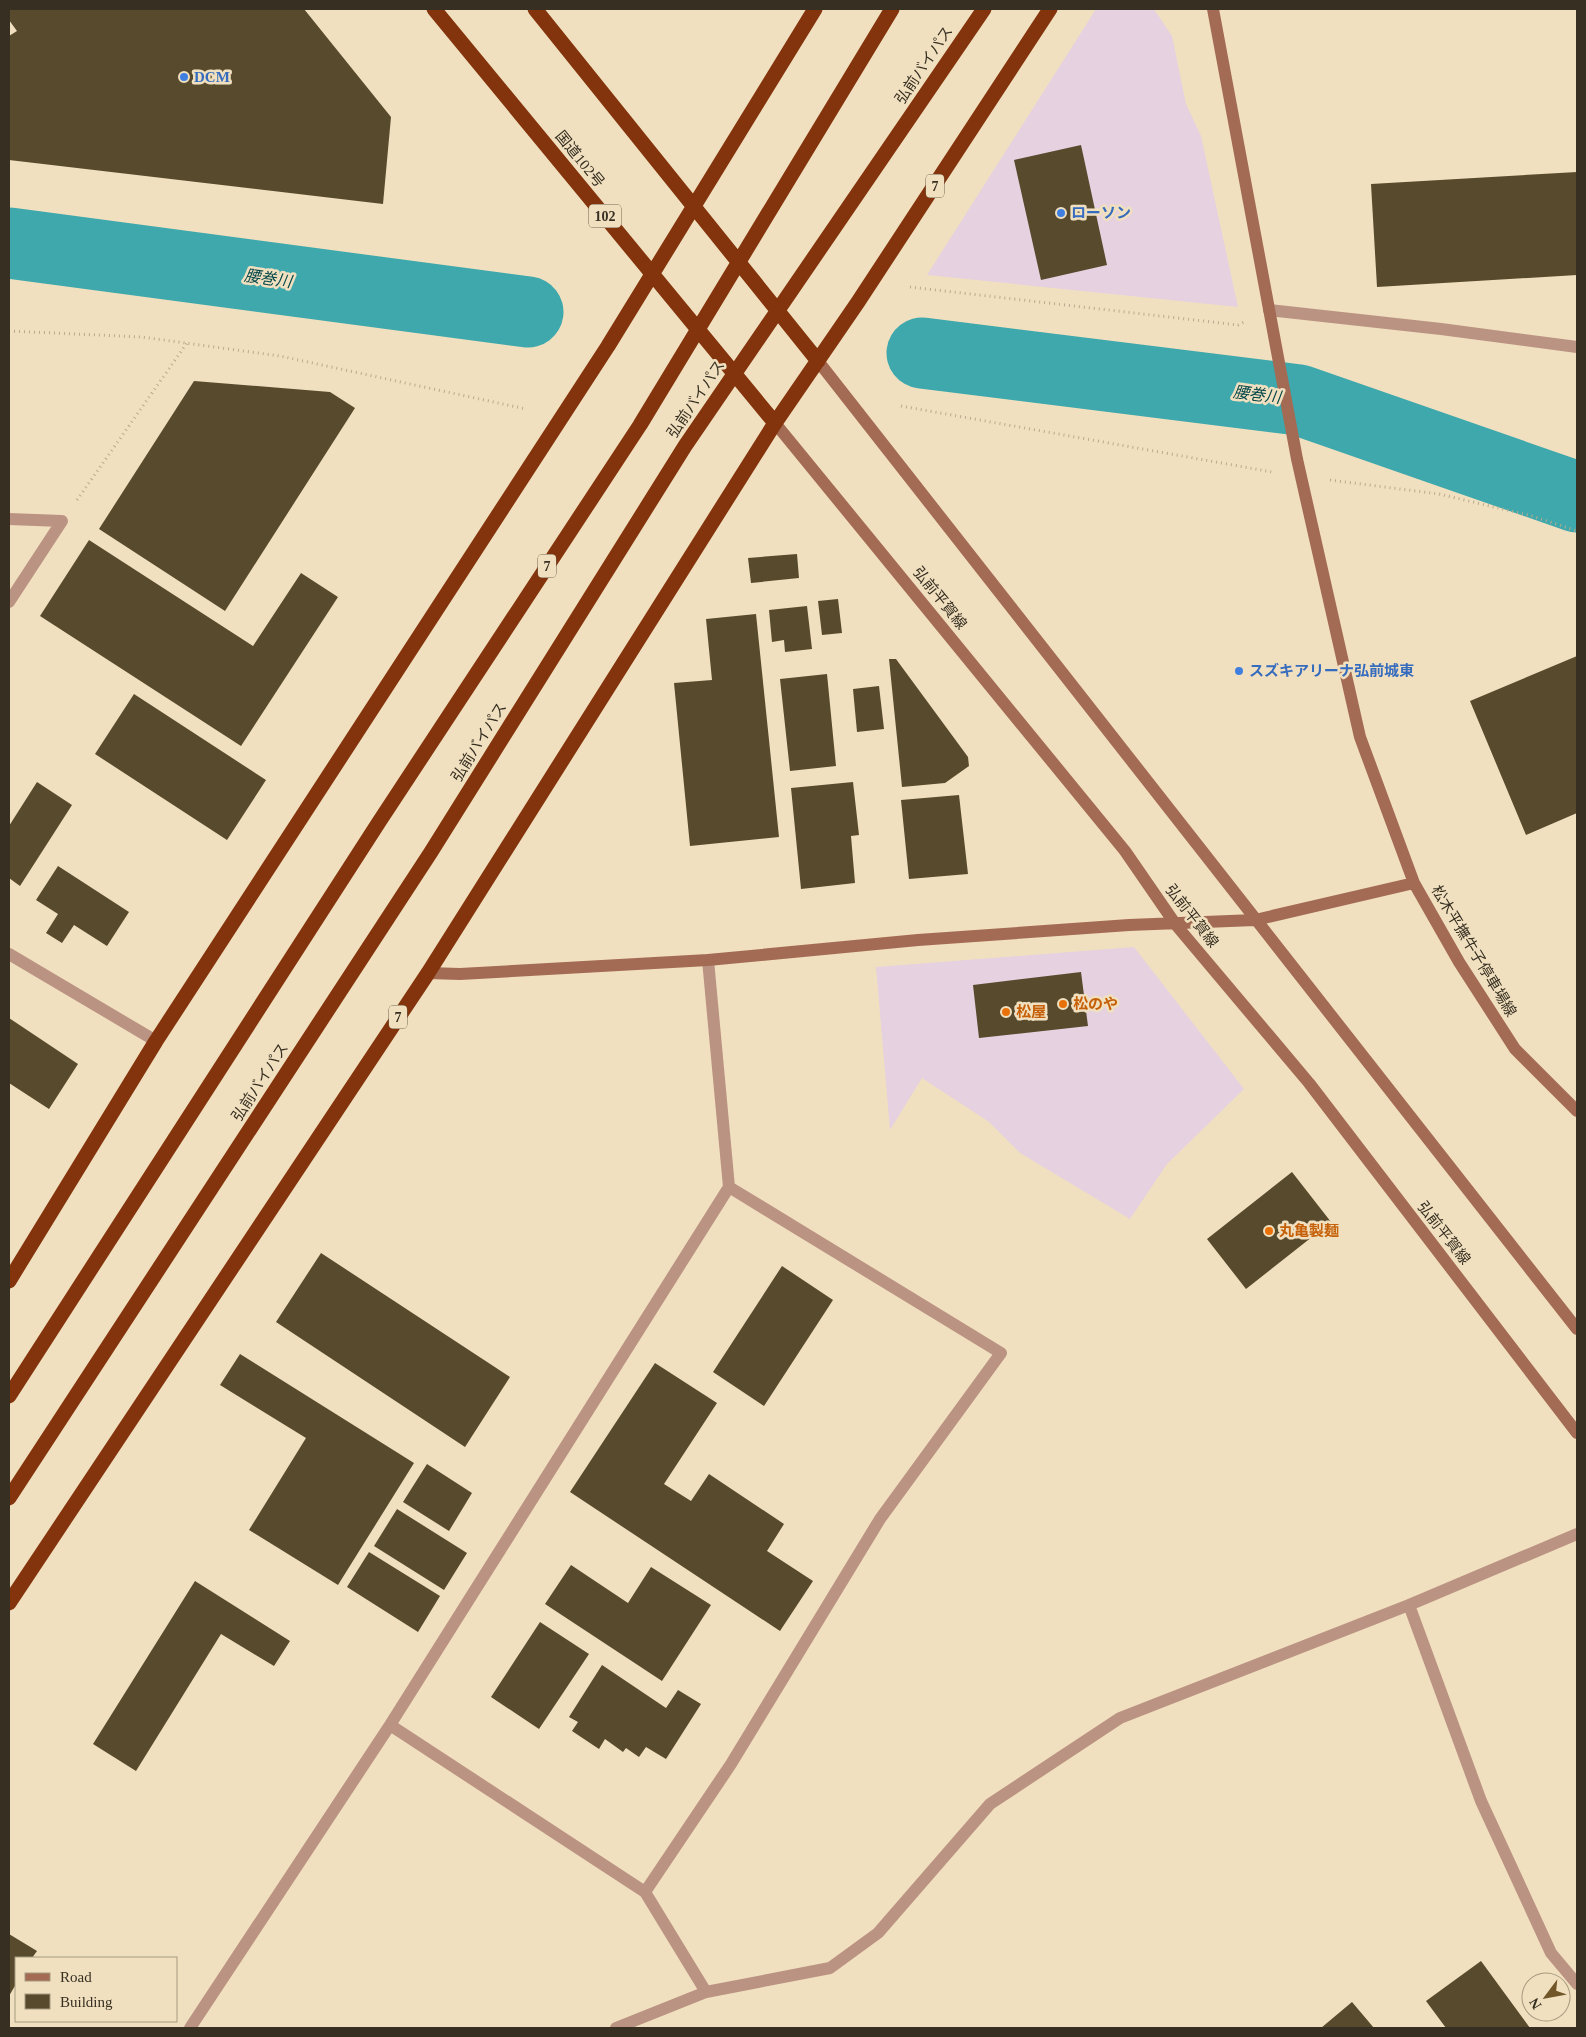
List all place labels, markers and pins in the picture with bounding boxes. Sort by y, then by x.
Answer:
place label: DCM [194,69,230,85]
marker: DCM [178,71,190,83]
place label: ローソン [1071,205,1131,221]
marker: ローソン [1055,207,1067,219]
place label: スズキアリーナ弘前城東 [1249,662,1414,679]
marker: スズキアリーナ弘前城東 [1233,665,1245,677]
place label: 松のや [1073,996,1118,1012]
marker: 松のや [1057,998,1069,1010]
place label: 松屋 [1016,1004,1046,1020]
marker: 松屋 [1000,1006,1012,1018]
place label: 丸亀製麺 [1279,1222,1339,1239]
marker: 丸亀製麺 [1263,1225,1275,1237]

